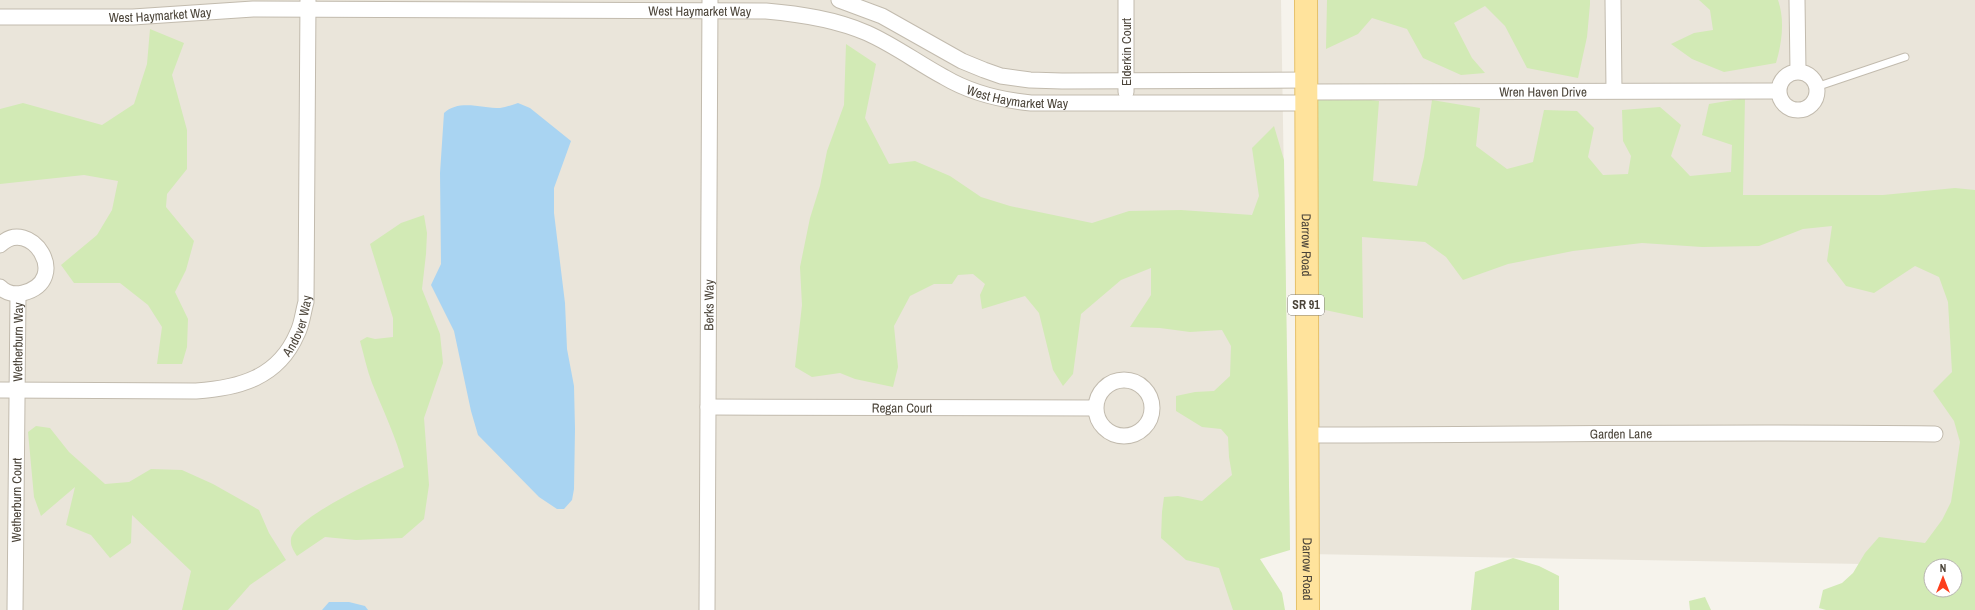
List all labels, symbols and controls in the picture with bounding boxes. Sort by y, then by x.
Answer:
street label: West Haymarket Way [648,2,752,19]
street label: West Haymarket Way [109,3,212,25]
street label: Elderkin Court [1118,18,1135,86]
street label: West Haymarket Way [964,81,1069,112]
street label: Wren Haven Drive [1499,83,1587,100]
street label: Darrow Road [1298,214,1315,277]
street label: Berks Way [700,279,717,331]
street label: Andover Way [277,295,315,360]
road number: SR 91 [1288,295,1324,315]
street label: Wetherburn Way [9,302,26,382]
street label: Regan Court [872,399,932,416]
street label: Garden Lane [1590,425,1652,442]
street label: Wetherburn Court [7,458,25,542]
street label: Darrow Road [1299,538,1316,601]
north arrow [1923,558,1963,598]
text: N [1940,561,1946,575]

